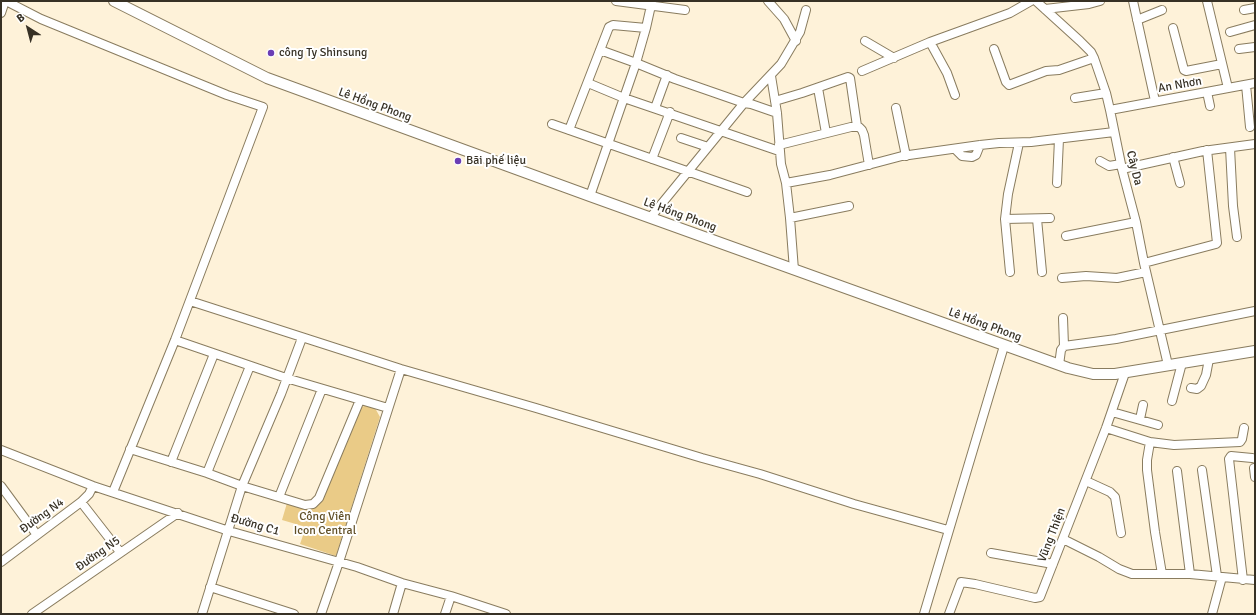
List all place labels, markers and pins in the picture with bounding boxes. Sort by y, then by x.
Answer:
place label: công Ty Shinsung [279,46,367,60]
marker: công Ty Shinsung [266,48,276,58]
place label: Bãi phế liệu [466,154,526,168]
marker: Bãi phế liệu [453,156,463,166]

